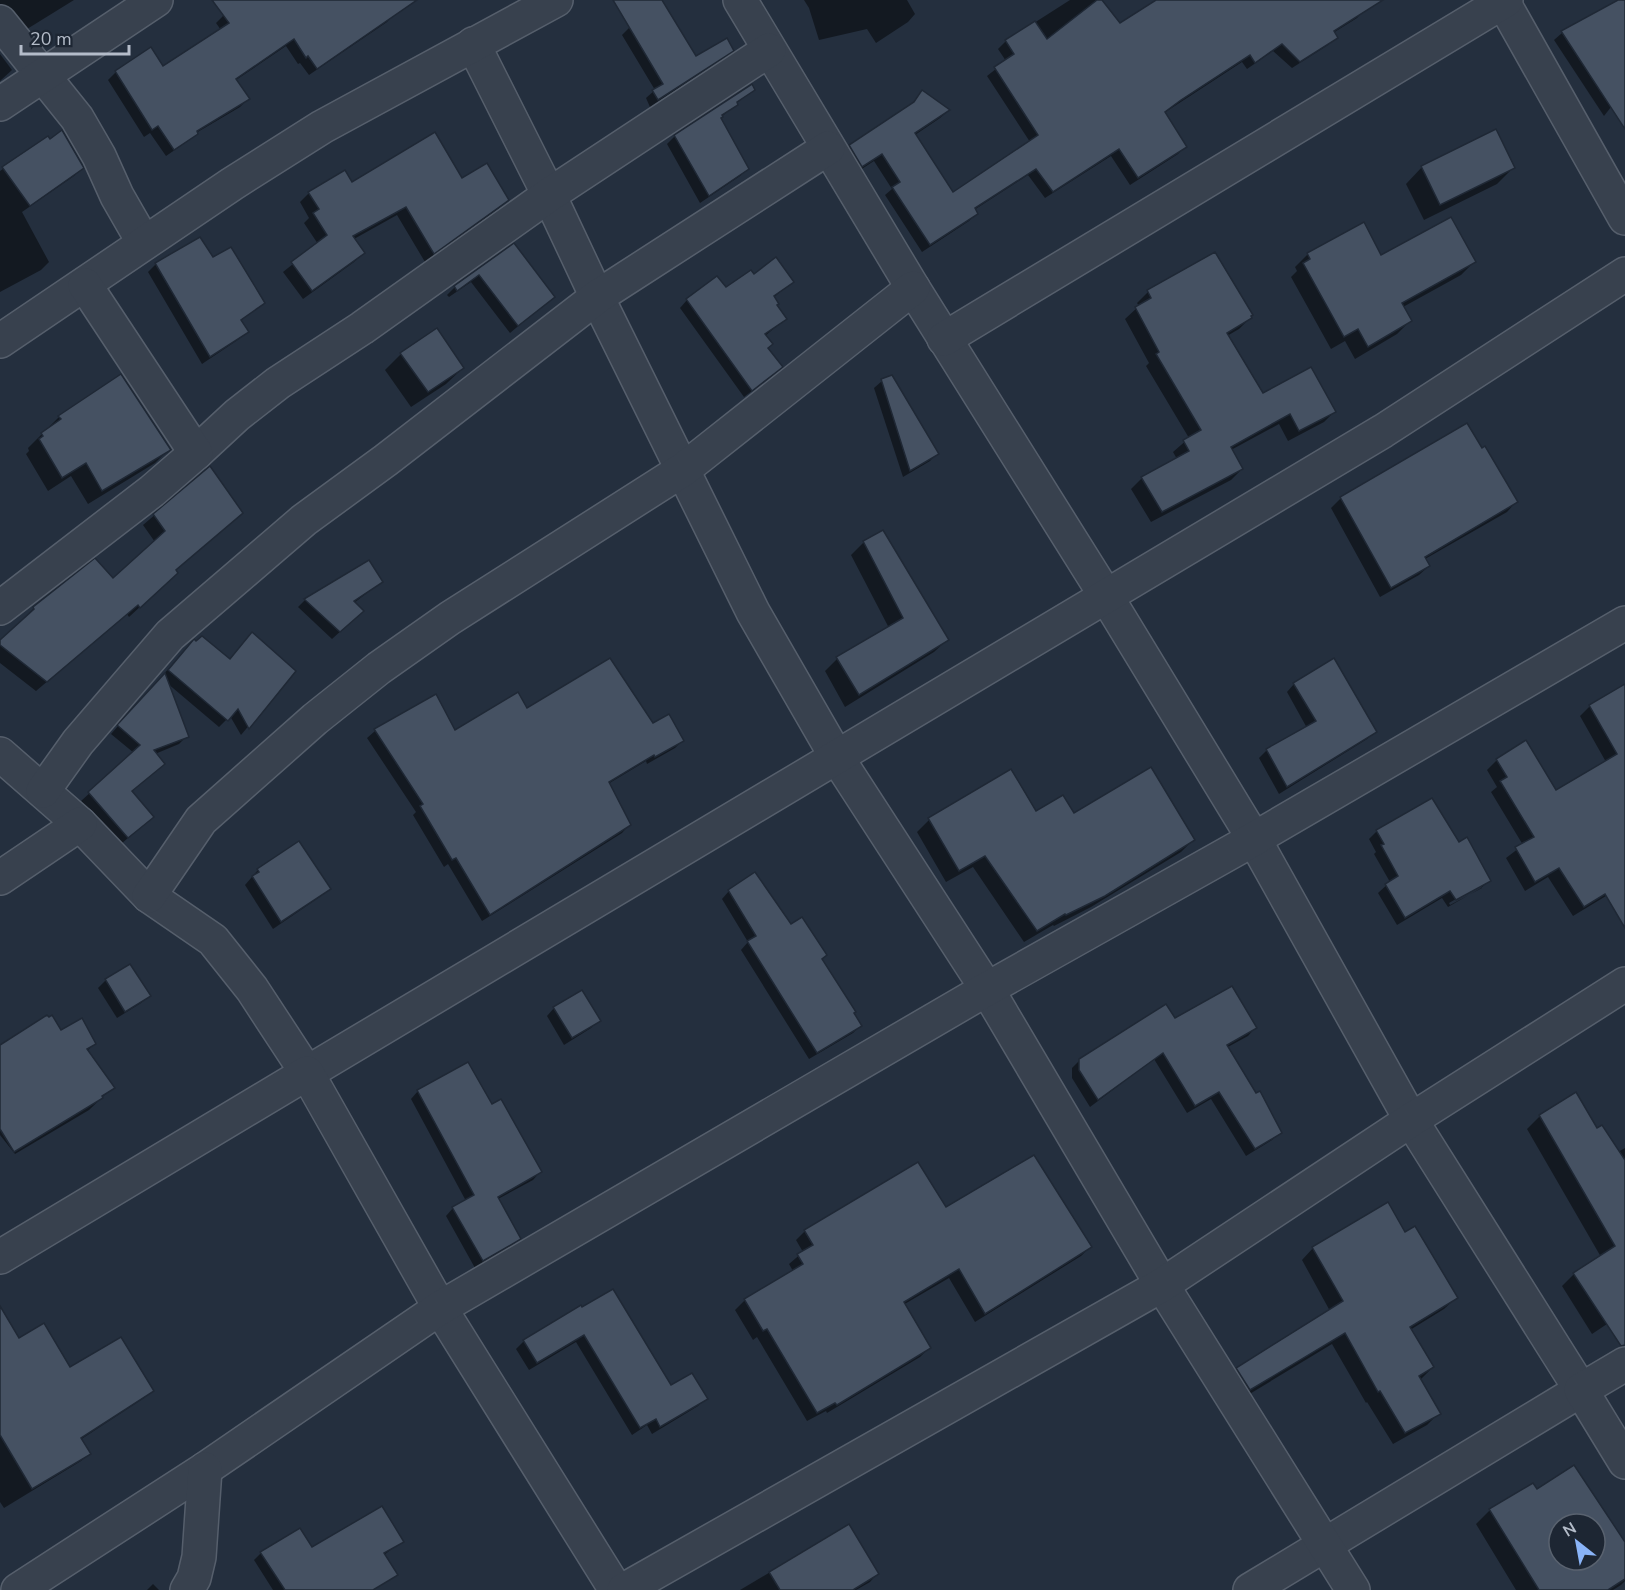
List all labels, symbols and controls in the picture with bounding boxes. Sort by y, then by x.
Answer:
scale bar [21,18,129,56]
text: 20 m [30,27,72,51]
north arrow [1547,1512,1607,1572]
text: N [1559,1517,1581,1543]

